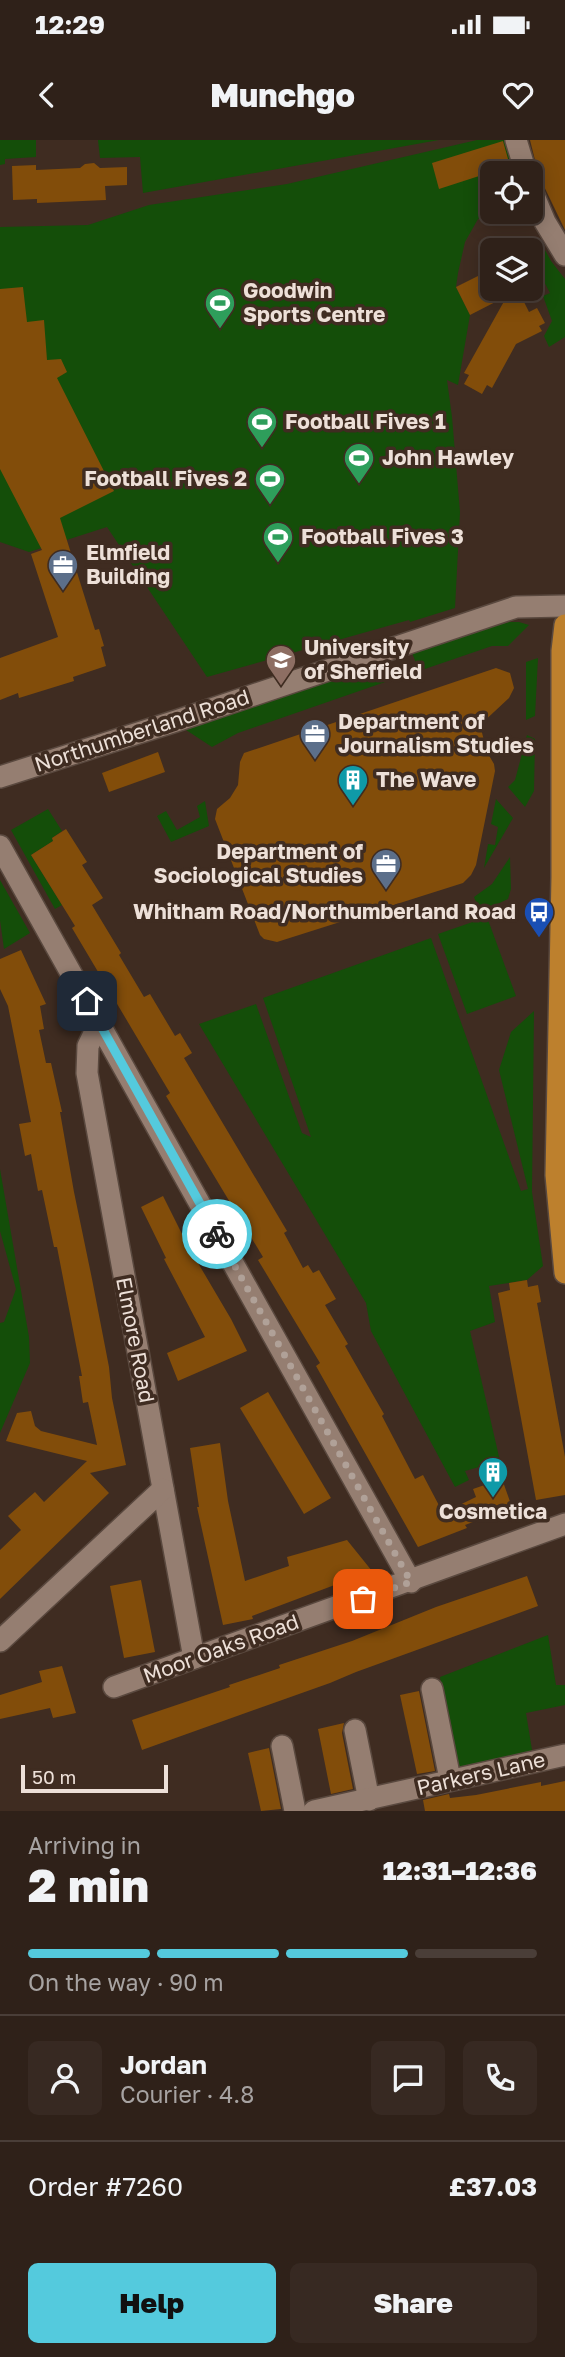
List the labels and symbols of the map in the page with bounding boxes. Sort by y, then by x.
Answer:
place label: Goodwin Sports Centre [243,277,385,327]
sports icon: Goodwin Sports Centre [203,286,237,330]
sports icon: Football Fives 1 [245,405,279,449]
place label: Football Fives 1 [285,408,446,434]
sports icon: John Hawley [342,441,376,485]
place label: John Hawley [382,444,514,470]
sports icon: Football Fives 2 [253,462,287,506]
place label: Football Fives 2 [84,465,247,491]
sports icon: Football Fives 3 [261,520,295,564]
place label: Football Fives 3 [301,523,464,549]
place label: Elmfield Building [86,539,170,589]
office icon: Elmfield Building [46,548,80,592]
place label: University of Sheffield [304,634,422,684]
school or university icon: University of Sheffield [264,643,298,687]
street label: Northumberland Road [31,683,252,777]
place label: Department of Journalism Studies [338,708,534,758]
office icon: Department of Journalism Studies [298,717,332,761]
building icon: The Wave [336,763,370,807]
place label: The Wave [376,766,476,792]
place label: Department of Sociological Studies [154,838,363,888]
office icon: Department of Sociological Studies [369,847,403,891]
bus stop icon: Whitham Road/Northumberland Road [522,895,556,939]
place label: Whitham Road/Northumberland Road [133,898,516,924]
pin [57,971,117,1031]
courier [182,1199,252,1269]
street label: Elmore Road [111,1275,161,1405]
building icon: Cosmetica [476,1455,510,1499]
place label: Cosmetica [439,1498,547,1524]
pin [333,1569,393,1629]
street label: Moor Oaks Road [139,1608,302,1688]
street label: Parkers Lane [414,1746,547,1800]
scale bar [21,1762,168,1794]

